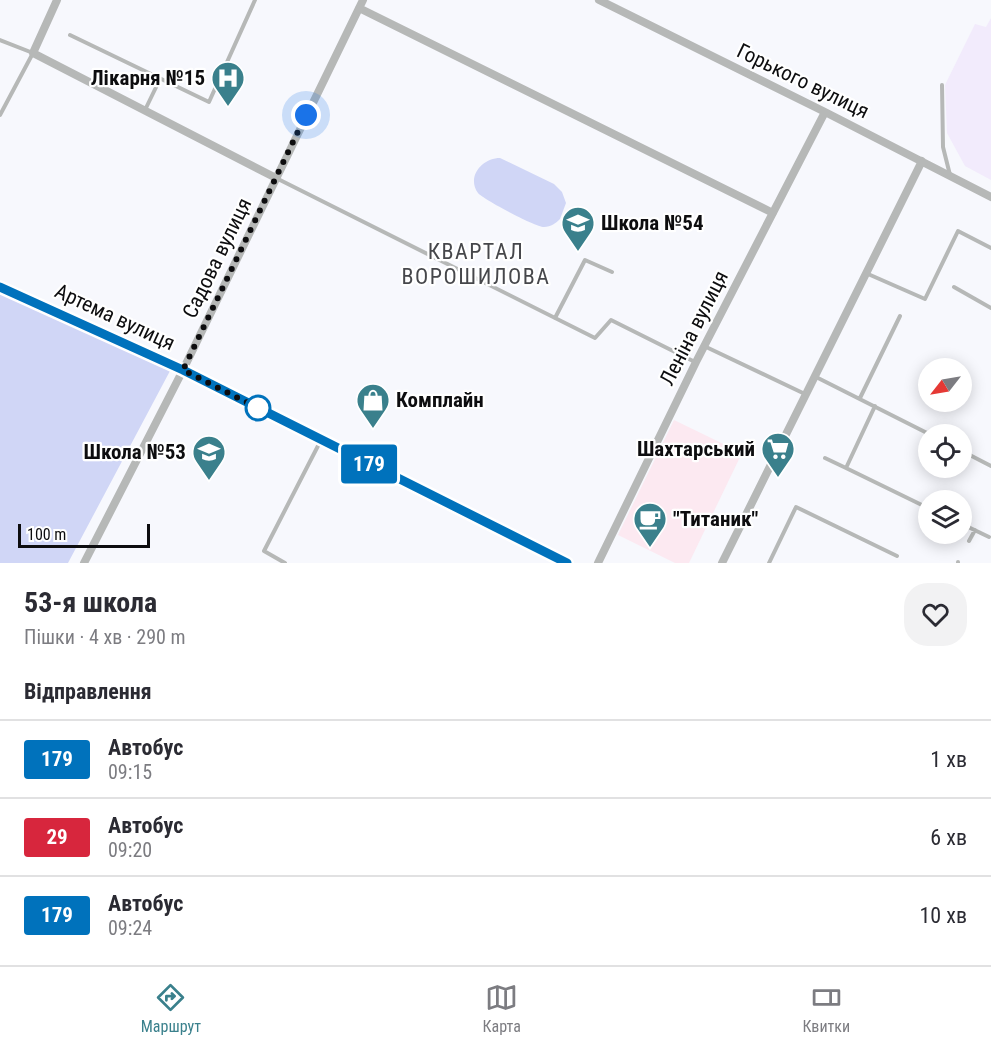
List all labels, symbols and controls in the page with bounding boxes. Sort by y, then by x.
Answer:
street label: Горького вулиця [733,39,873,123]
hospital icon: Лікарня №15 [210,60,246,107]
place label: Лікарня №15 [91,66,205,90]
your location [291,100,321,130]
street label: Садова вулиця [178,194,256,322]
school or university icon: Школа №54 [560,205,596,252]
place label: Школа №54 [601,211,704,235]
district label: КВАРТАЛ ВОРОШИЛОВА [402,239,550,289]
street label: Леніна вулиця [655,267,733,389]
street label: Артема вулиця [51,279,179,355]
north arrow [918,358,972,412]
map controls [918,358,972,544]
shop icon: Комплайн [355,382,391,429]
place label: Комплайн [396,388,484,412]
unlabelled marker [245,395,271,421]
button: locate [918,424,972,478]
supermarket icon: Шахтарський [760,431,796,478]
school or university icon: Школа №53 [191,434,227,481]
place label: Шахтарський [637,437,755,461]
place label: Школа №53 [83,440,186,464]
line badge: 179 [334,444,404,484]
text: 179 [353,452,385,476]
button: layers [918,490,972,544]
cafe icon: "Титаник" [632,501,668,548]
place label: "Титаник" [673,507,759,531]
scale bar [18,521,150,548]
text: 100 m [27,525,66,544]
button: heart [904,583,967,646]
text: 53-я школа [24,586,157,619]
text: Пішки · 4 хв · 290 m [24,625,186,649]
text: Відправлення [24,679,152,704]
text: Автобус [108,735,183,760]
text: 179 [41,747,73,771]
text: 1 хв [930,747,967,772]
text: 09:15 [108,760,152,784]
text: Автобус [108,813,183,838]
text: 29 [46,825,68,849]
text: 6 хв [930,825,967,850]
text: 09:20 [108,838,152,862]
text: Автобус [108,891,183,916]
text: 179 [41,903,73,927]
text: 10 хв [919,903,967,928]
text: 09:24 [108,916,152,940]
tab: Маршрут [141,981,201,1036]
tab: Карта [483,981,521,1036]
tab: Квитки [802,981,850,1036]

